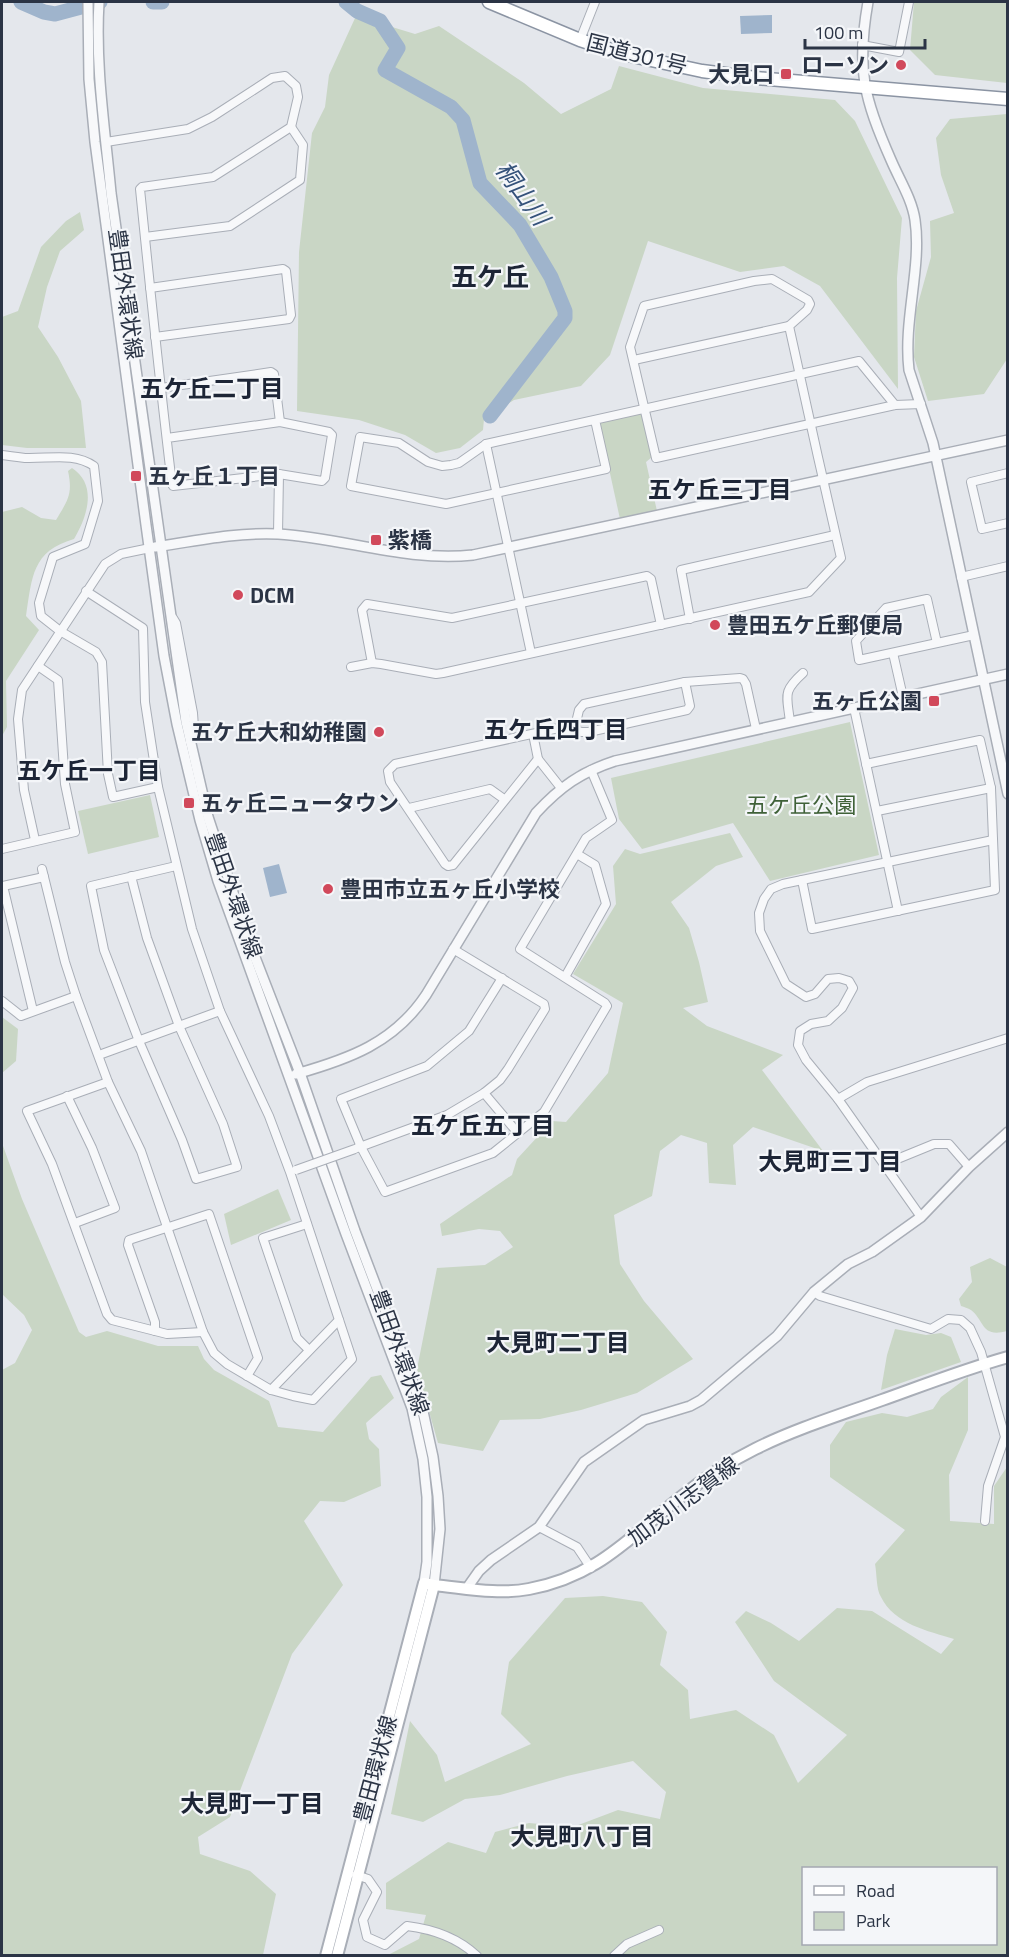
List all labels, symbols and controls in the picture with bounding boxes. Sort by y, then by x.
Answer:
scale bar [805,12,925,50]
text: 100 m [814,19,863,46]
street label: 国道301号 [583,25,691,83]
place label: ローソン [801,48,889,82]
place label: 大見口 [708,57,774,91]
marker: ローソン [894,58,908,72]
marker: 大見口 [779,67,793,81]
water label: 桐山川 [487,153,560,235]
street label: 豊田外環状線 [100,226,152,362]
district label: 五ケ丘 [451,257,529,296]
district label: 五ケ丘二丁目 [140,370,284,406]
place label: 五ヶ丘１丁目 [148,459,280,493]
marker: 五ヶ丘１丁目 [129,469,143,483]
district label: 五ケ丘三丁目 [648,471,792,507]
place label: 紫橋 [388,523,432,557]
marker: 紫橋 [369,533,383,547]
place label: DCM [250,578,295,612]
marker: DCM [231,588,245,602]
place label: 豊田五ケ丘郵便局 [727,608,903,642]
marker: 豊田五ケ丘郵便局 [708,618,722,632]
place label: 五ヶ丘公園 [812,684,922,718]
marker: 五ヶ丘公園 [927,694,941,708]
district label: 五ケ丘四丁目 [484,711,628,747]
place label: 五ケ丘大和幼稚園 [191,715,367,749]
marker: 五ケ丘大和幼稚園 [372,725,386,739]
district label: 五ケ丘一丁目 [17,752,161,788]
place label: 五ヶ丘ニュータウン [201,786,399,820]
park label: 五ケ丘公園 [746,788,856,822]
marker: 五ヶ丘ニュータウン [182,796,196,810]
street label: 豊田外環状線 [196,827,272,963]
place label: 豊田市立五ヶ丘小学校 [340,872,560,906]
marker: 豊田市立五ヶ丘小学校 [321,882,335,896]
district label: 五ケ丘五丁目 [411,1107,555,1143]
district label: 大見町三丁目 [758,1143,902,1179]
street label: 豊田外環状線 [361,1284,439,1420]
district label: 大見町二丁目 [486,1324,630,1360]
street label: 加茂川志賀線 [620,1448,746,1554]
street label: 豊田環状線 [344,1711,406,1827]
district label: 大見町一丁目 [180,1785,324,1821]
district label: 大見町八丁目 [510,1818,654,1854]
legend [802,1867,997,1945]
text: Road [856,1877,895,1904]
text: Park [856,1907,891,1934]

